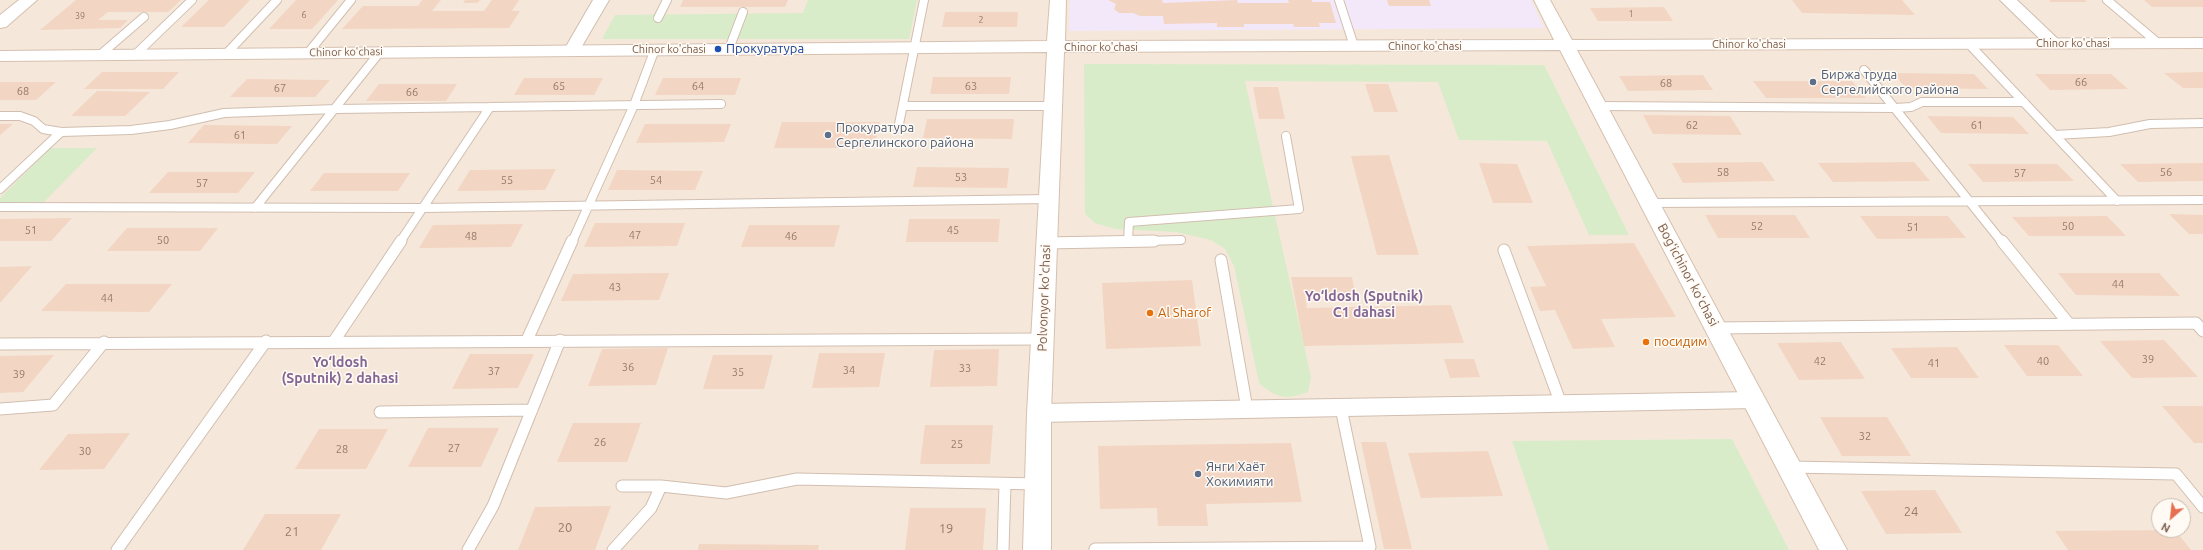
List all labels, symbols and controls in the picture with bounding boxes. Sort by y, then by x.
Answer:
house number: 1 [1628,9,1634,19]
house number: 6 [301,10,307,20]
house number: 39 [75,11,85,21]
house number: 2 [978,15,984,25]
street label: Chinor ko'chasi [2036,36,2110,50]
street label: Chinor ko'chasi [1712,37,1786,51]
street label: Chinor ko'chasi [1388,39,1462,53]
street label: Chinor ko'chasi [1064,40,1138,54]
place label: Прокуратура [726,41,804,57]
street label: Chinor ko'chasi [632,42,706,56]
marker: Прокуратура [713,44,723,54]
street label: Chinor ko'chasi [309,45,383,59]
place label: Биржа труда Сергелийского района [1821,67,1959,98]
house number: 66 [2075,75,2087,89]
house number: 68 [1660,76,1672,90]
marker: Биржа труда Сергелийского района [1808,77,1818,87]
house number: 65 [553,79,565,93]
house number: 64 [692,79,704,93]
house number: 63 [965,79,977,93]
house number: 67 [274,81,286,95]
house number: 68 [17,84,29,98]
house number: 66 [406,85,418,99]
house number: 62 [1686,118,1698,132]
house number: 61 [1971,118,1983,132]
place label: Прокуратура Сергелинского района [836,120,974,151]
house number: 61 [234,128,246,142]
marker: Прокуратура Сергелинского района [823,130,833,140]
house number: 58 [1717,165,1729,179]
house number: 56 [2160,165,2172,179]
house number: 57 [2014,166,2026,180]
house number: 53 [955,170,967,184]
house number: 55 [501,173,513,187]
house number: 54 [650,173,662,187]
house number: 57 [196,176,208,190]
house number: 52 [1751,219,1763,233]
house number: 50 [2062,219,2074,233]
house number: 51 [1907,220,1919,234]
street label: Bogʻichinor koʻchasi [1654,221,1722,329]
house number: 51 [25,223,37,237]
house number: 45 [947,223,959,237]
house number: 47 [629,228,641,242]
house number: 48 [465,229,477,243]
house number: 46 [785,229,797,243]
house number: 50 [157,233,169,247]
street label: Polvonyor ko'chasi [1034,244,1054,352]
house number: 44 [2112,277,2124,291]
house number: 43 [609,280,621,294]
district label: Yo‘ldosh (Sputnik) C1 dahasi [1305,288,1423,320]
house number: 44 [101,291,113,305]
place label: Al Sharof [1158,305,1211,321]
marker: Al Sharof [1145,308,1155,318]
place label: посидим [1654,334,1708,350]
marker: посидим [1641,337,1651,347]
house number: 39 [2142,352,2154,366]
district label: Yo‘ldosh (Sputnik) 2 dahasi [282,354,398,386]
house number: 42 [1814,354,1826,368]
house number: 40 [2037,354,2049,368]
house number: 41 [1928,356,1940,370]
house number: 36 [622,360,634,374]
house number: 33 [959,361,971,375]
house number: 34 [843,363,855,377]
house number: 37 [488,364,500,378]
house number: 35 [732,365,744,379]
house number: 39 [13,367,25,381]
house number: 32 [1859,429,1871,443]
house number: 26 [594,435,606,449]
house number: 25 [951,437,963,451]
house number: 27 [448,441,460,455]
house number: 28 [336,442,348,456]
house number: 30 [79,444,91,458]
place label: Янги Хаёт Хокимияти [1206,459,1273,490]
marker: Янги Хаёт Хокимияти [1193,469,1203,479]
north arrow [2151,498,2191,538]
house number: 24 [1904,504,1918,520]
house number: 20 [558,520,572,536]
text: N [2159,520,2172,535]
house number: 19 [939,521,953,537]
house number: 21 [285,524,299,540]

